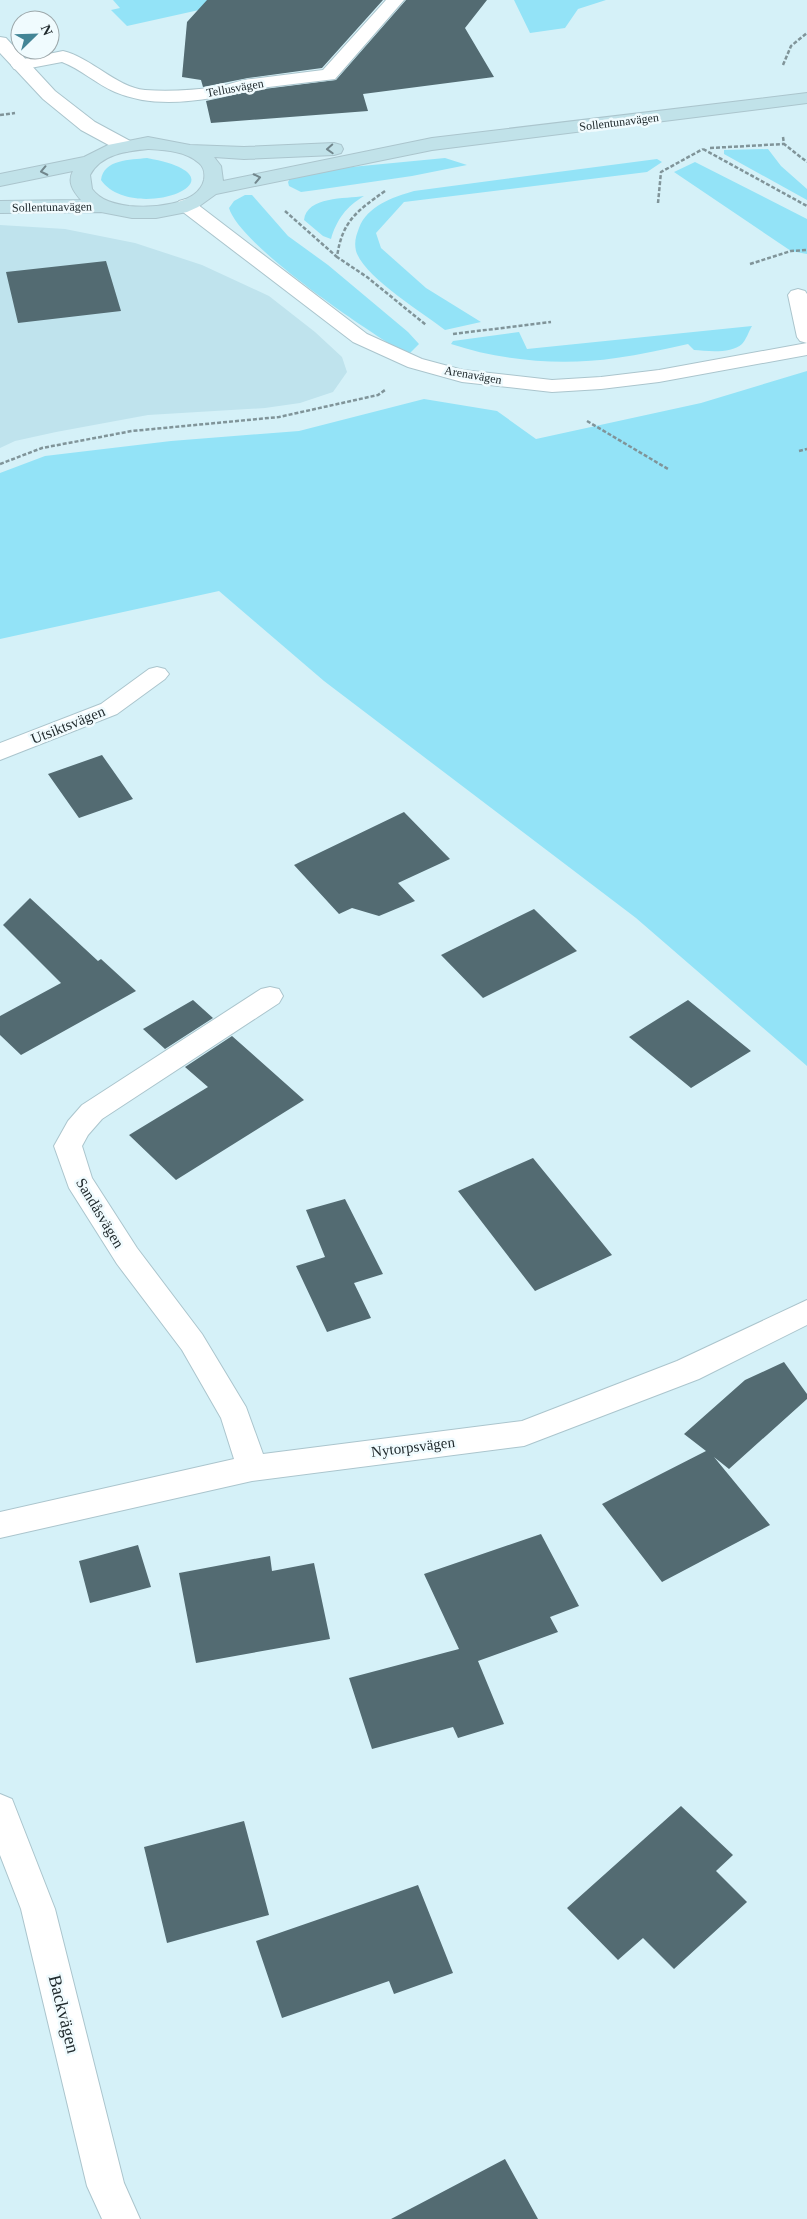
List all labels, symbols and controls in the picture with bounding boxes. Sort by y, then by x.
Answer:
north arrow [10,10,60,60]
text: N [38,23,55,38]
street label: Tellusvägen [205,76,265,100]
street label: Sollentunavägen [578,110,660,134]
one-way arrow [326,144,334,155]
one-way arrow [40,165,49,176]
one-way arrow [253,174,262,184]
street label: Sollentunavägen [12,199,92,215]
street label: Arenavägen [443,363,503,387]
street label: Utsiktsvägen [29,703,108,747]
street label: Sandåsvägen [73,1175,127,1251]
street label: Nytorpsvägen [370,1434,456,1460]
street label: Backvägen [45,1973,83,2055]

